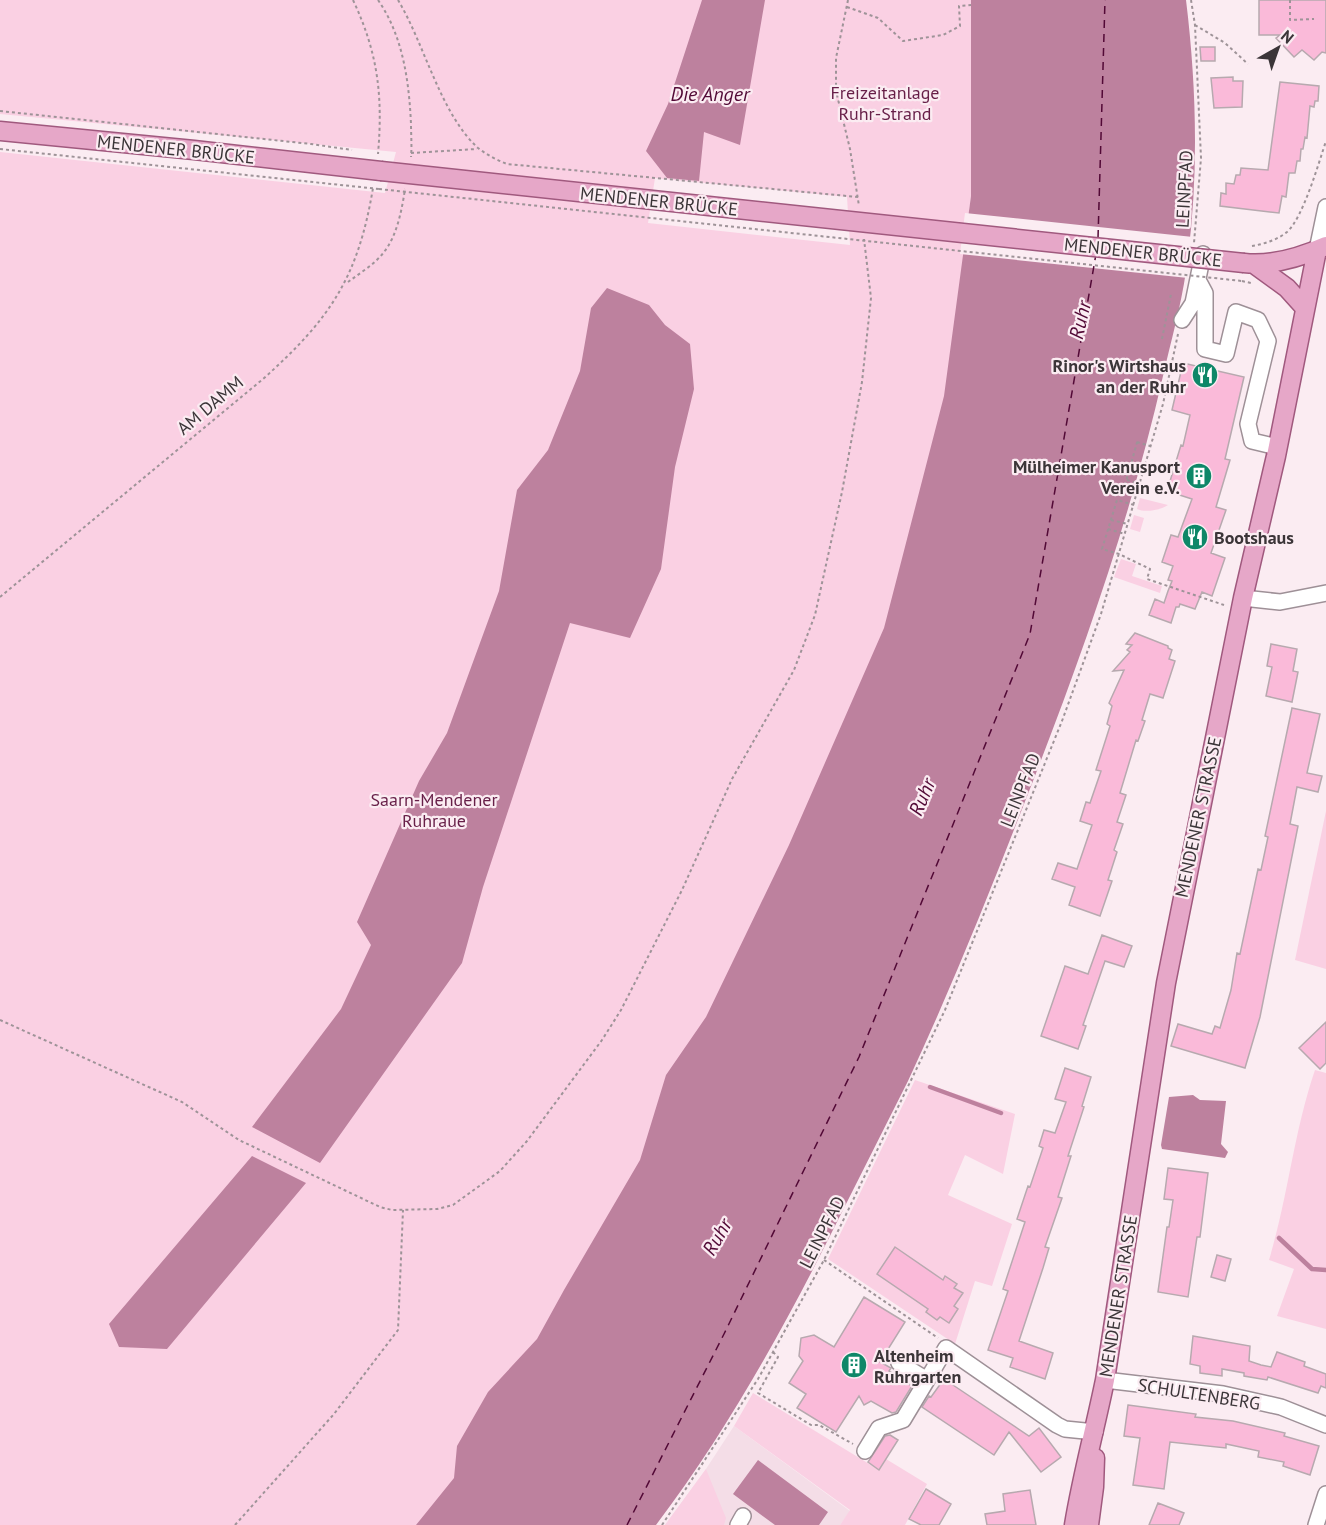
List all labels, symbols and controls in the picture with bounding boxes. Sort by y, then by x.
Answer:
north arrow [1248,18,1308,78]
text: N [1277,25,1298,48]
water label: Die Anger [670,81,751,107]
park label: Freizeitanlage Ruhr-Strand [831,81,940,125]
street label: MENDENER BRÜCKE [96,129,256,169]
street label: LEINPFAD [1170,149,1198,229]
street label: MENDENER BRÜCKE [579,181,739,221]
street label: MENDENER BRÜCKE [1063,232,1223,272]
water label: Ruhr [1063,297,1097,342]
place label: Rinor's Wirtshaus an der Ruhr [1052,354,1187,398]
restaurant icon: Rinor's Wirtshaus an der Ruhr [1190,360,1220,390]
street label: AM DAMM [172,371,248,439]
place label: Mülheimer Kanusport Verein e.V. [1013,455,1181,499]
building icon: Mülheimer Kanusport Verein e.V. [1184,461,1214,491]
restaurant icon: Bootshaus [1180,522,1210,552]
place label: Bootshaus [1214,526,1294,549]
street label: MENDENER STRASSE [1170,735,1226,899]
street label: LEINPFAD [995,750,1045,830]
water label: Ruhr [903,773,942,820]
park label: Saarn-Mendener Ruhraue [370,788,498,832]
street label: LEINPFAD [794,1192,850,1272]
water label: Ruhr [696,1213,739,1260]
street label: MENDENER STRASSE [1094,1213,1142,1379]
place label: Altenheim Ruhrgarten [874,1344,961,1388]
building icon: Altenheim Ruhrgarten [839,1350,869,1380]
street label: SCHULTENBERG [1136,1373,1262,1415]

